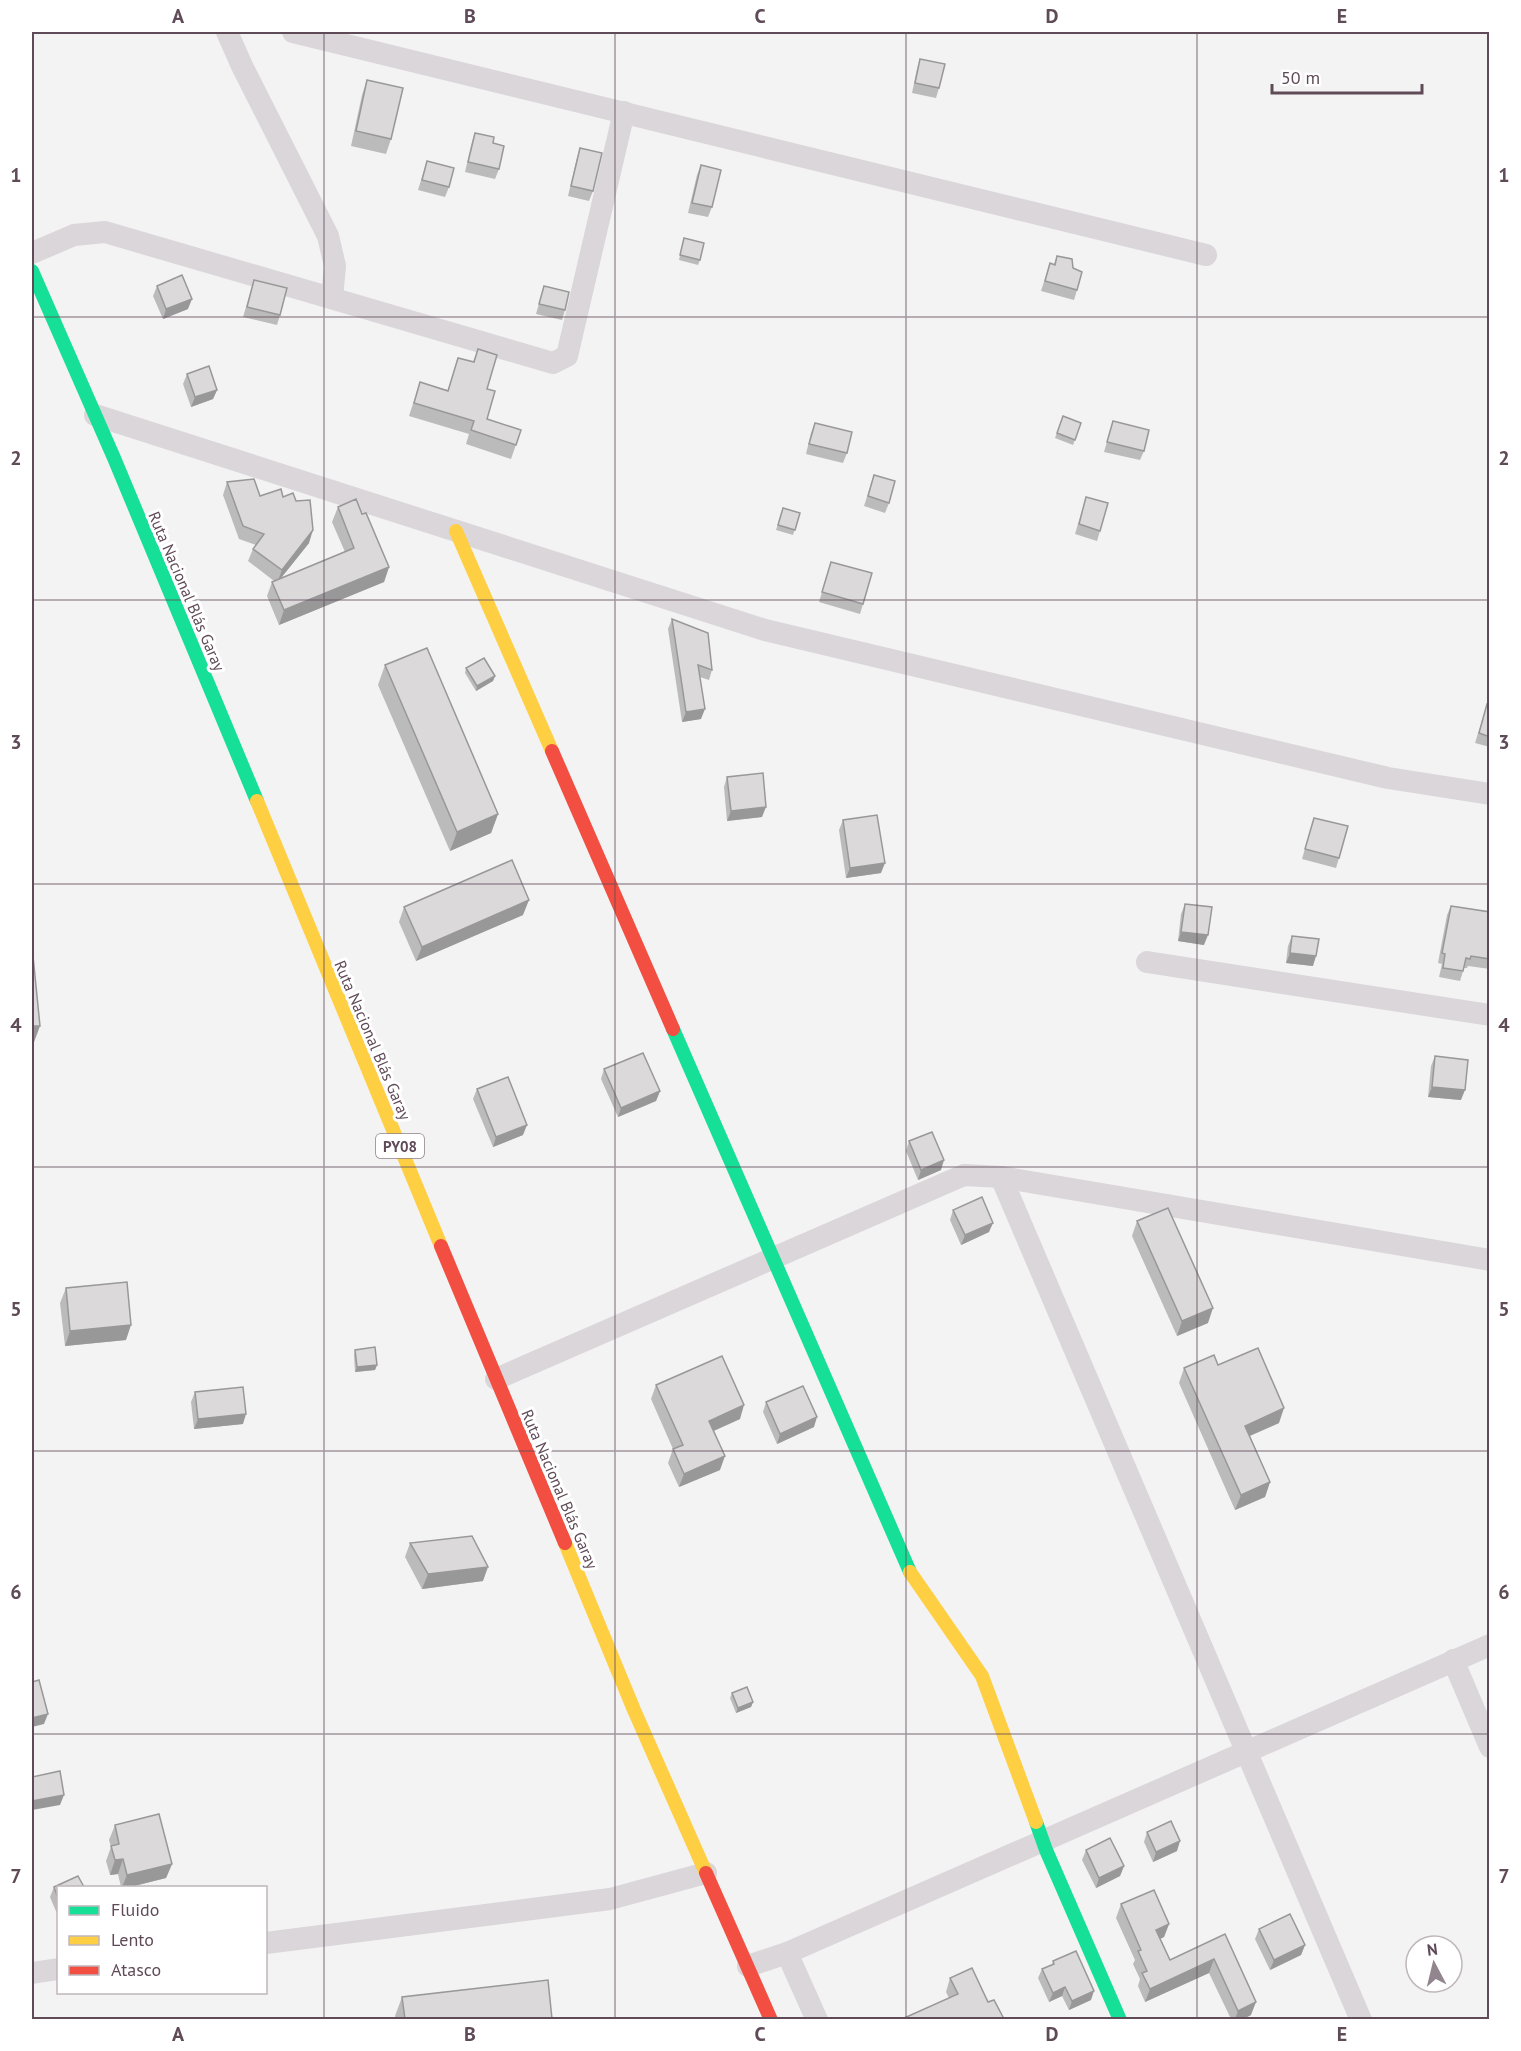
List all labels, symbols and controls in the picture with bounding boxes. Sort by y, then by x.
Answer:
text: A [172,3,185,29]
text: B [464,3,476,29]
text: C [754,3,766,29]
text: D [1046,3,1059,29]
text: E [1337,3,1347,29]
scale bar [1272,57,1422,95]
text: 50 m [1281,66,1320,89]
text: 1 [10,162,22,188]
text: 1 [1498,162,1510,188]
text: 2 [10,445,22,471]
text: 2 [1498,445,1510,471]
street label: Ruta Nacional Blás Garay [144,508,230,674]
text: 3 [10,729,22,755]
text: 3 [1498,729,1510,755]
street label: Ruta Nacional Blás Garay [330,957,416,1123]
text: 4 [10,1012,22,1038]
text: 4 [1498,1012,1510,1038]
road number: PY08 [376,1134,424,1158]
text: 5 [10,1296,22,1322]
text: 5 [1498,1296,1510,1322]
street label: Ruta Nacional Blás Garay [517,1406,603,1572]
text: 6 [10,1579,22,1605]
text: 6 [1498,1579,1510,1605]
text: 7 [10,1863,22,1889]
text: 7 [1498,1863,1510,1889]
legend [57,1886,267,1994]
text: Fluido [111,1898,159,1921]
text: Lento [111,1928,154,1951]
north arrow [1404,1934,1464,1994]
text: N [1426,1939,1439,1960]
text: Atasco [111,1958,161,1981]
text: A [172,2021,185,2047]
text: B [464,2021,476,2047]
text: C [754,2021,766,2047]
text: D [1046,2021,1059,2047]
text: E [1337,2021,1347,2047]

